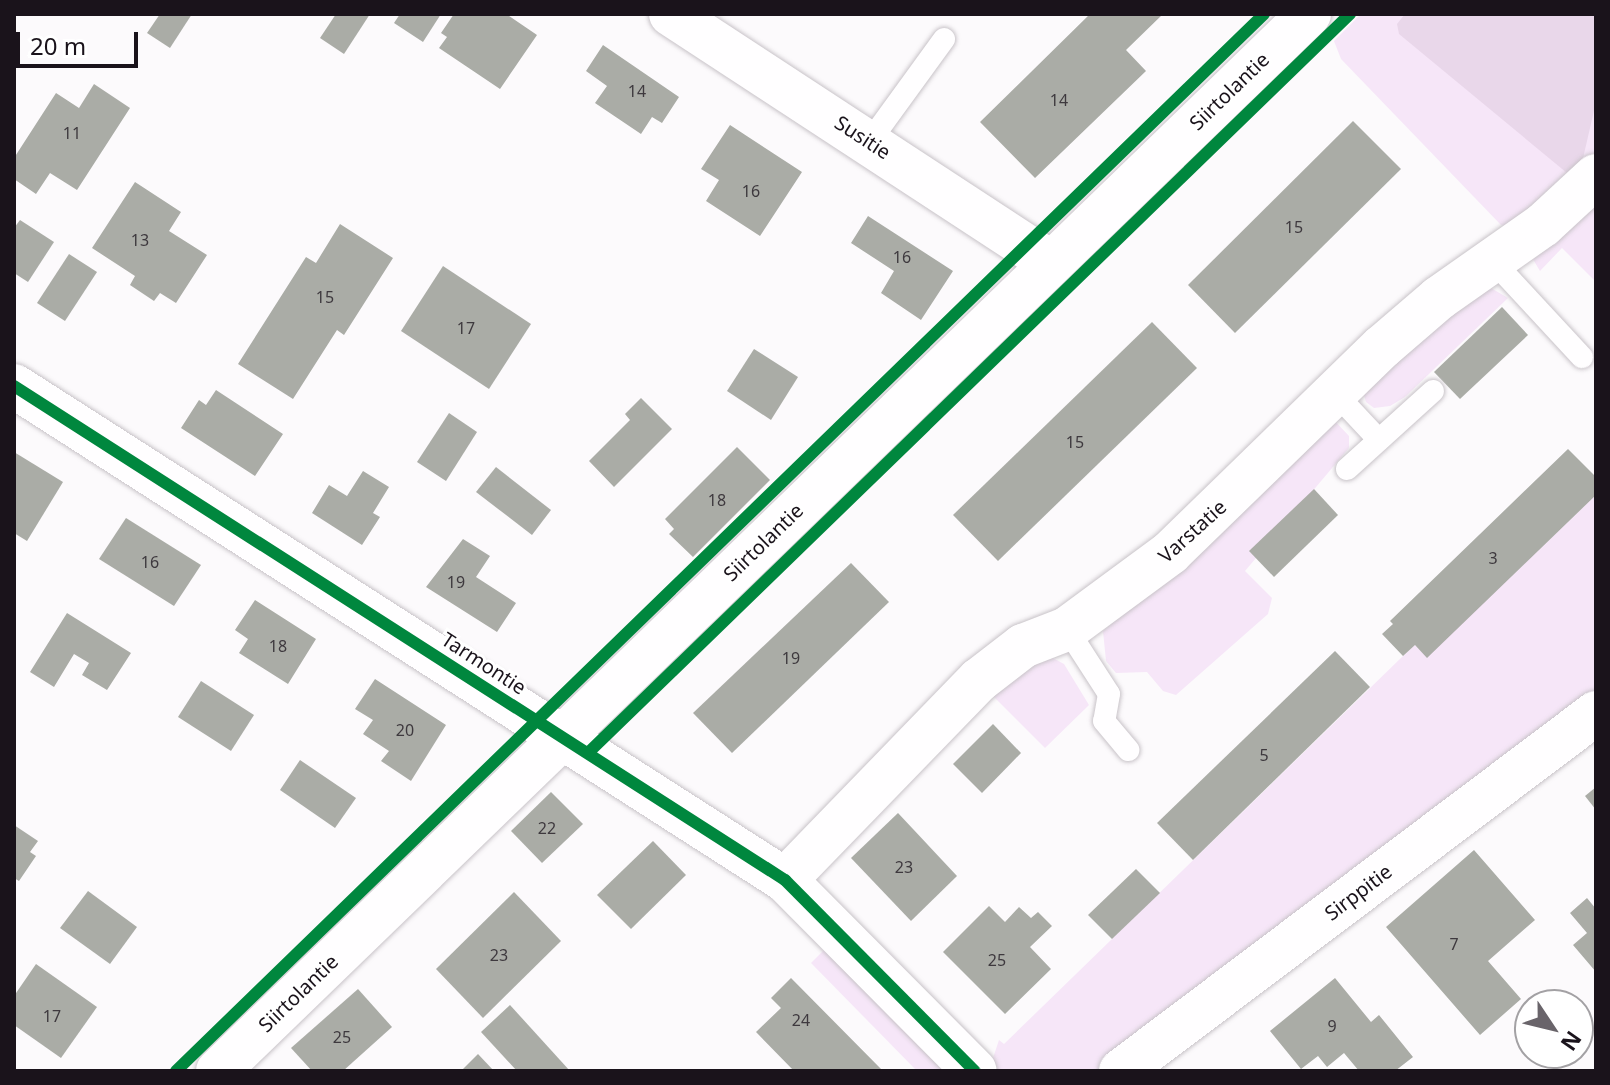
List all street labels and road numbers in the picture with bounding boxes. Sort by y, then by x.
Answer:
street label: Siirtolantie [1184,47,1274,135]
street label: Susitie [831,110,895,164]
street label: Varstatie [1153,494,1231,568]
street label: Siirtolantie [718,498,808,586]
street label: Tarmontie [437,627,531,699]
street label: Sirppitie [1320,859,1396,925]
street label: Siirtolantie [253,949,343,1037]

